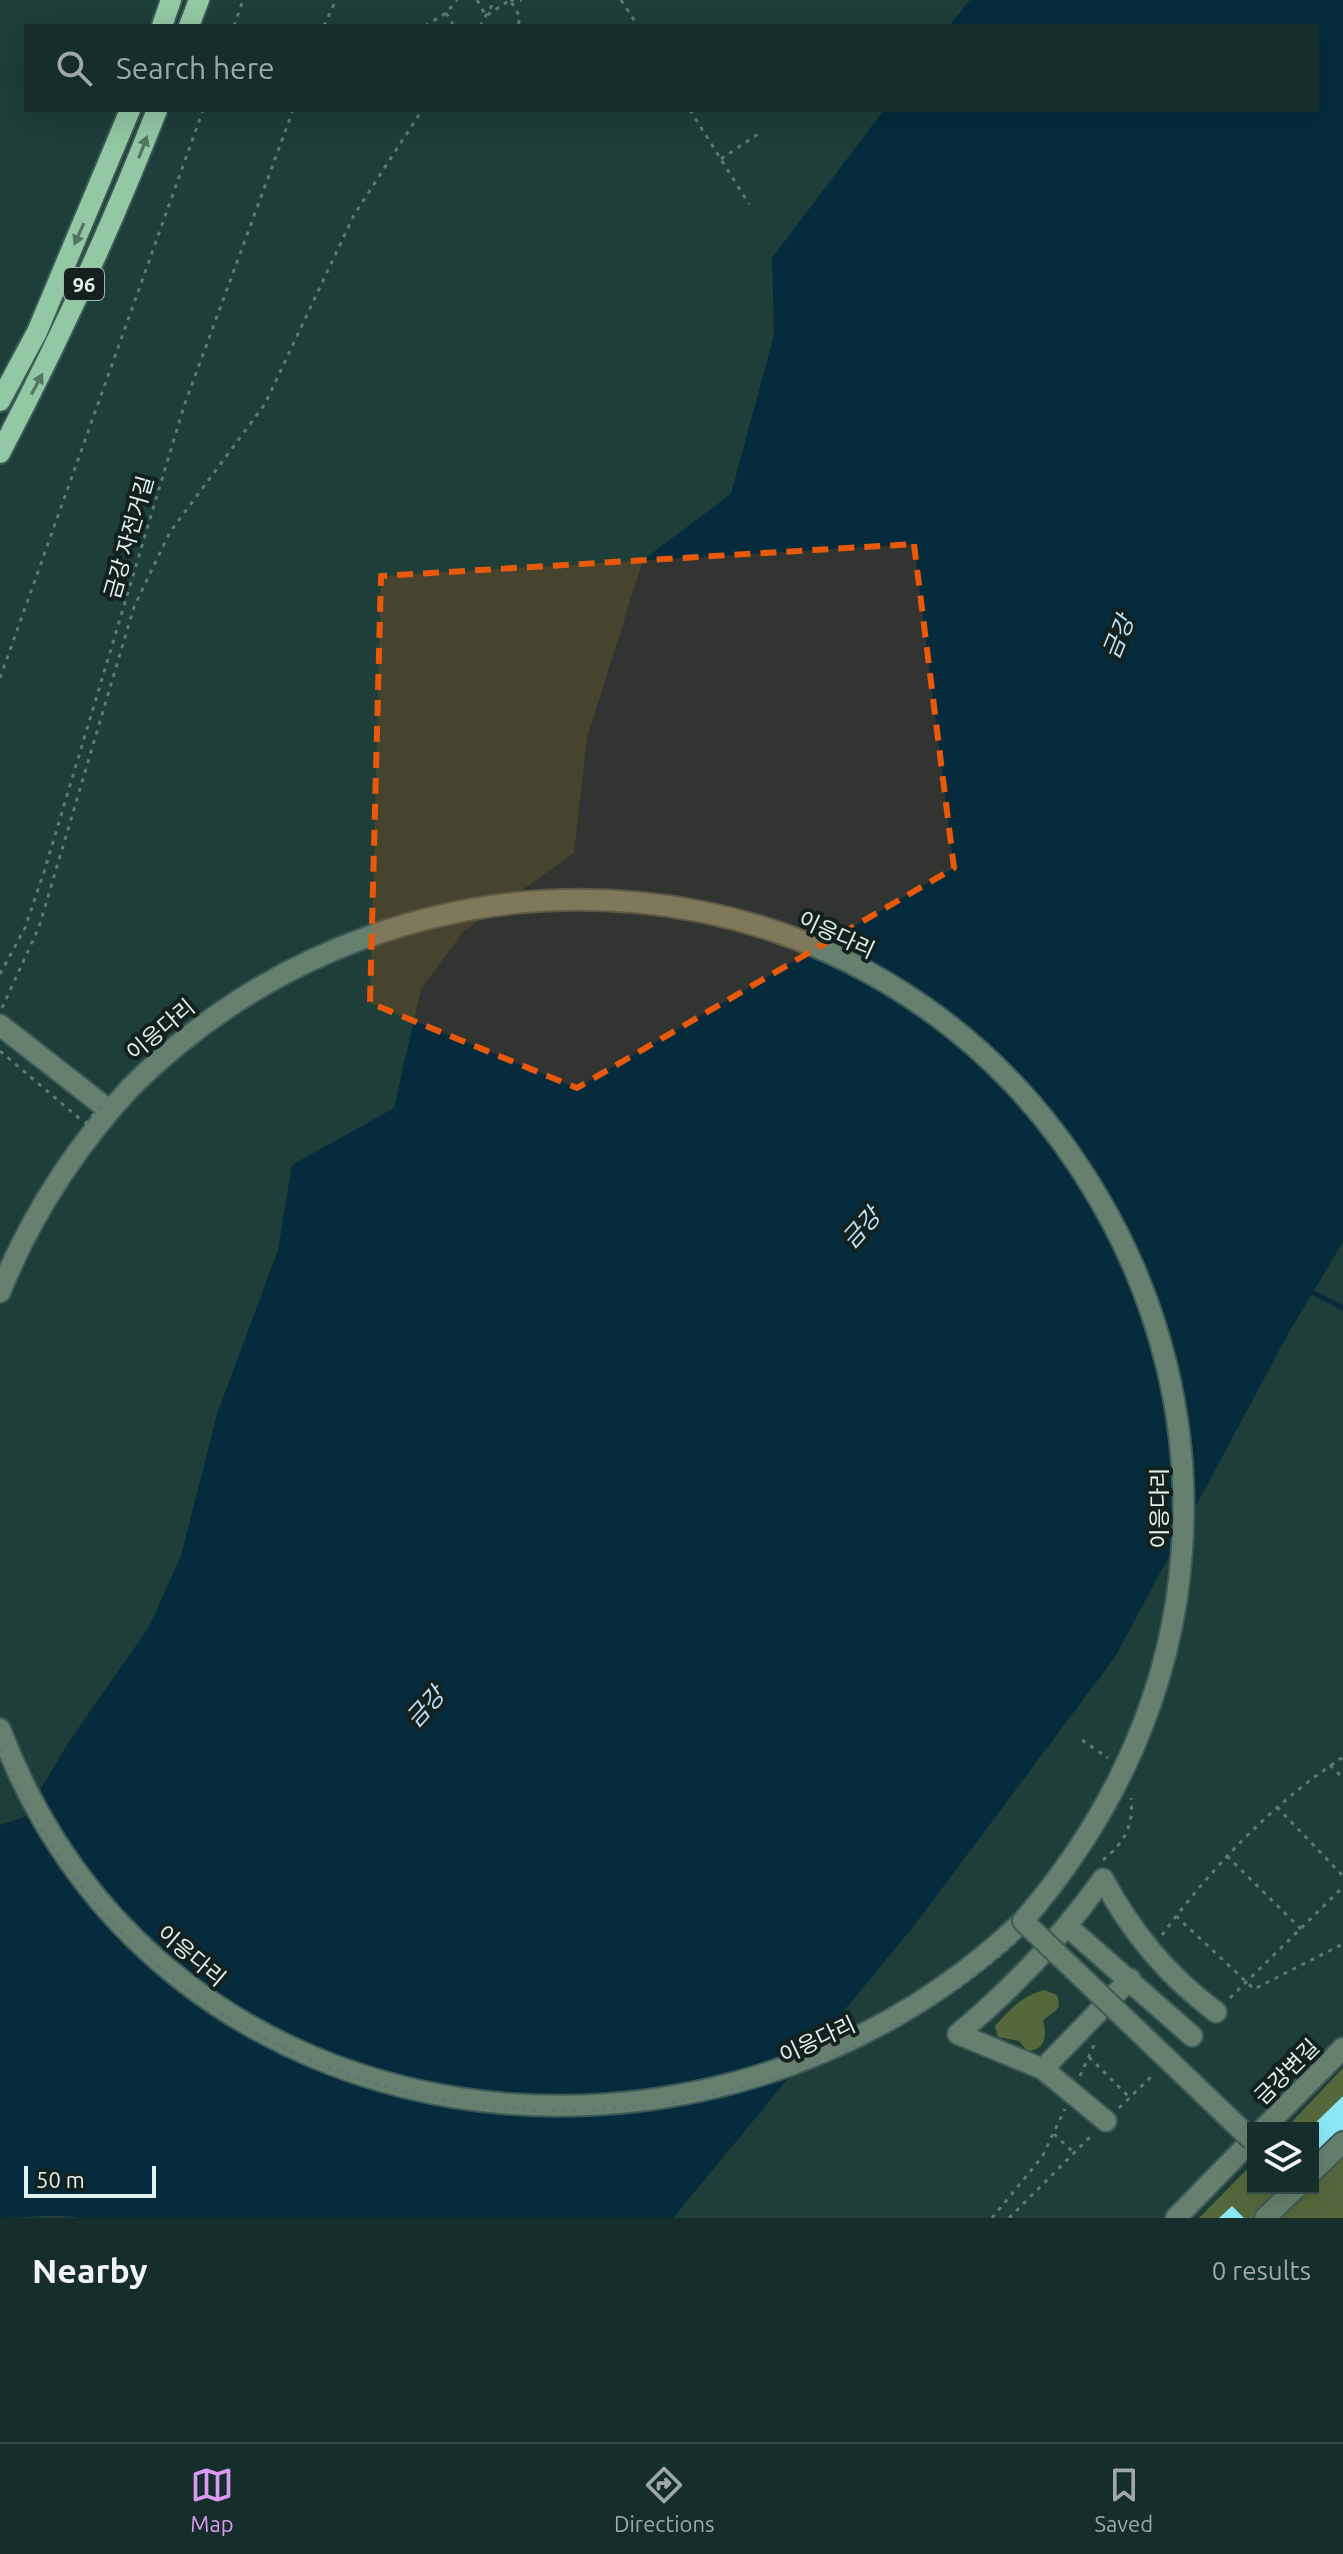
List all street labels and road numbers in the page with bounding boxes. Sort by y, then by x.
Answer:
road number: 96 [64,268,104,300]
street label: 금강 자전거길 [99,473,157,601]
street label: 이응다리 [795,906,879,962]
street label: 이응다리 [121,993,199,1065]
street label: 이응다리 [1146,1468,1171,1548]
street label: 이응다리 [153,1919,231,1991]
street label: 이응다리 [775,2011,859,2067]
street label: 금강변길 [1249,2034,1323,2108]

